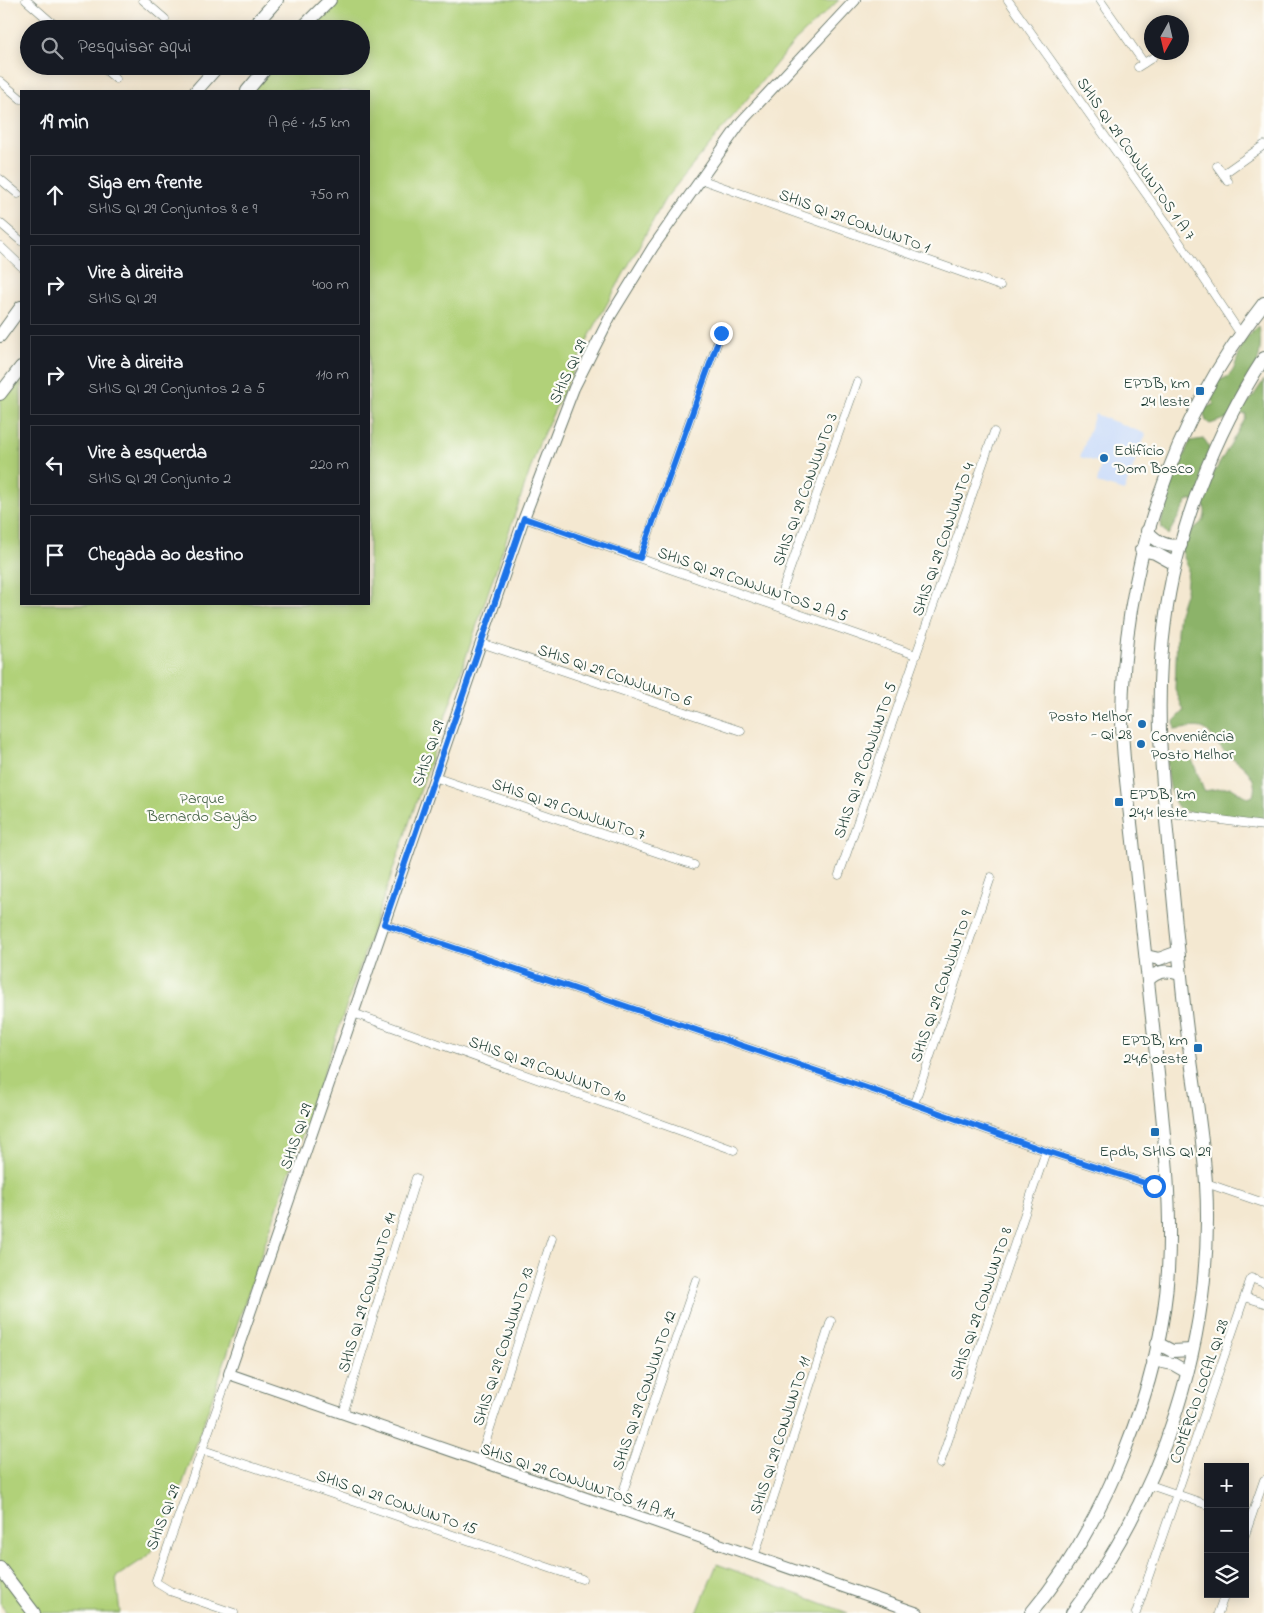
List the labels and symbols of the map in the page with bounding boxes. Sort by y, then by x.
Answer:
north arrow [1144,15,1189,60]
street label: SHIS QI 29 CONJUNTOS 1 A 7 [1070,73,1201,246]
street label: SHIS QI 29 CONJUNTO 1 [775,183,933,260]
route end [710,322,733,345]
street label: SHIS QI 29 [543,336,594,408]
place label: EPDB, km 24 leste [1123,372,1191,414]
marker: EPDB, km 24 leste [1194,385,1206,397]
street label: SHIS QI 29 CONJUNTO 3 [767,410,845,569]
place label: Edifício Dom Bosco [1113,439,1193,481]
marker: Edifício Dom Bosco [1098,452,1110,464]
street label: SHIS QI 29 CONJUNTO 4 [906,459,982,620]
street label: SHIS QI 29 CONJUNTOS 2 A 5 [654,541,851,629]
street label: SHIS QI 29 CONJUNTO 6 [534,638,695,714]
street label: SHIS QI 29 CONJUNTO 5 [828,679,904,842]
place label: Posto Melhor - Qi 28 [1049,705,1132,747]
street label: SHIS QI 29 [406,717,451,790]
marker: Posto Melhor - Qi 28 [1136,718,1148,730]
place label: Conveniência Posto Melhor [1151,725,1234,767]
marker: Conveniência Posto Melhor [1135,738,1147,750]
street label: SHIS QI 29 CONJUNTO 7 [488,772,649,848]
place label: EPDB, km 24,4 leste [1129,783,1196,825]
park label: Parque Bernardo Sayão [146,787,257,829]
marker: EPDB, km 24,4 leste [1113,796,1125,808]
street label: SHIS QI 29 CONJUNTO 9 [905,907,979,1066]
place label: EPDB, km 24,6 oeste [1121,1029,1189,1071]
street label: SHIS QI 29 CONJUNTO 10 [465,1030,630,1110]
marker: EPDB, km 24,6 oeste [1192,1042,1204,1054]
street label: SHIS QI 29 [274,1100,319,1173]
marker: Epdb, SHIS QI 29 [1149,1126,1161,1138]
place label: Epdb, SHIS QI 29 [1099,1140,1211,1164]
route start [1143,1175,1166,1198]
street label: SHIS QI 29 CONJUNTO 14 [332,1209,404,1376]
street label: SHIS QI 29 CONJUNTO 8 [944,1224,1019,1383]
street label: SHIS QI 29 CONJUNTO 13 [467,1264,541,1429]
street label: SHIS QI 29 CONJUNTO 12 [606,1308,684,1474]
street label: COMÉRCIO LOCAL QI 28 [1164,1316,1236,1467]
street label: SHIS QI 29 CONJUNTO 11 [744,1354,818,1518]
street label: SHIS QI 29 CONJUNTOS 11 A 14 [477,1437,678,1527]
street label: SHIS QI 29 CONJUNTO 15 [313,1464,480,1542]
street label: SHIS QI 29 [140,1481,187,1554]

